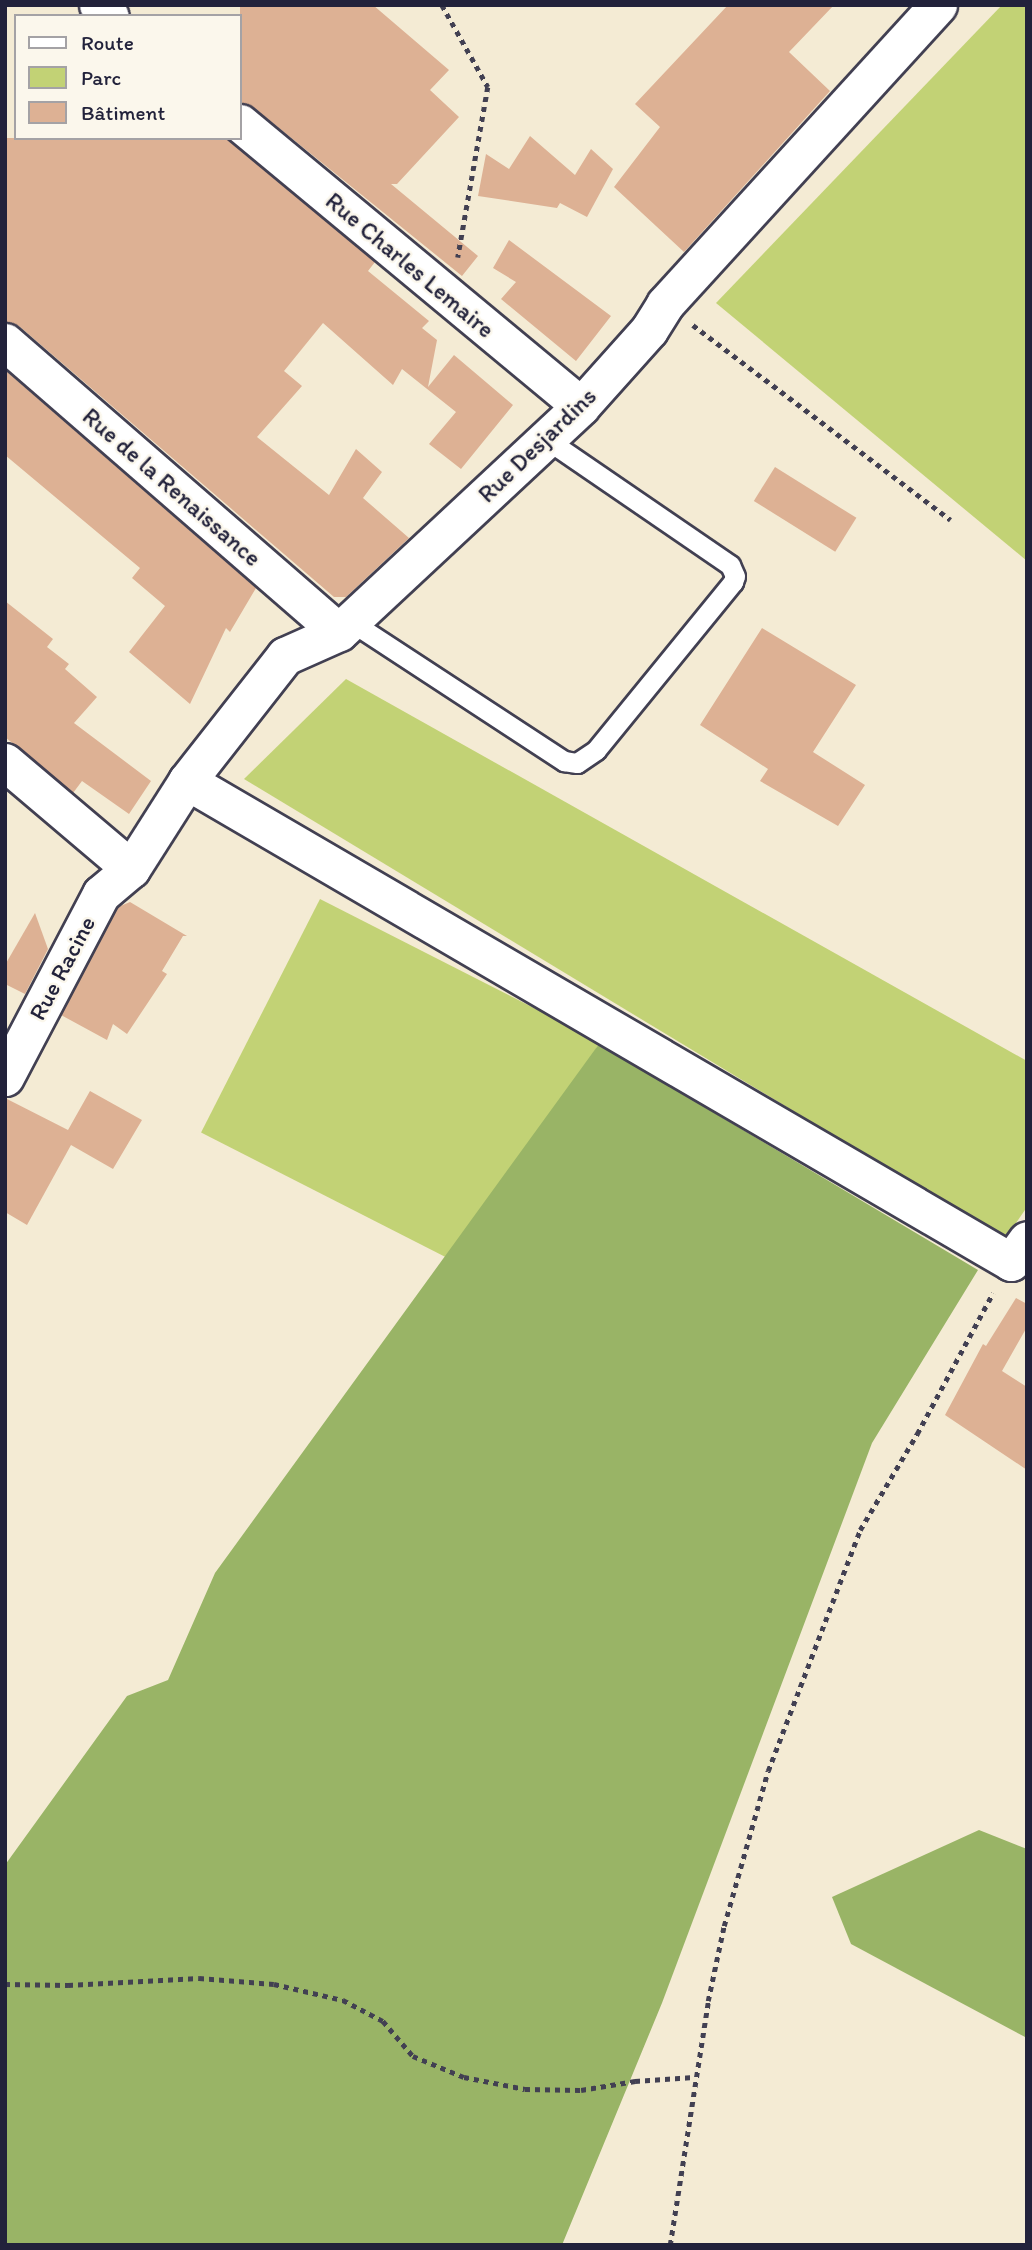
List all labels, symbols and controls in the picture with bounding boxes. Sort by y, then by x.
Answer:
legend [14,14,242,140]
text: Route [81,30,134,55]
text: Parc [81,65,121,90]
text: Bâtiment [81,100,165,125]
street label: Rue Charles Lemaire [320,186,500,344]
street label: Rue Desjardins [472,382,602,508]
street label: Rue de la Renaissance [77,402,267,572]
street label: Rue Racine [23,911,101,1025]

